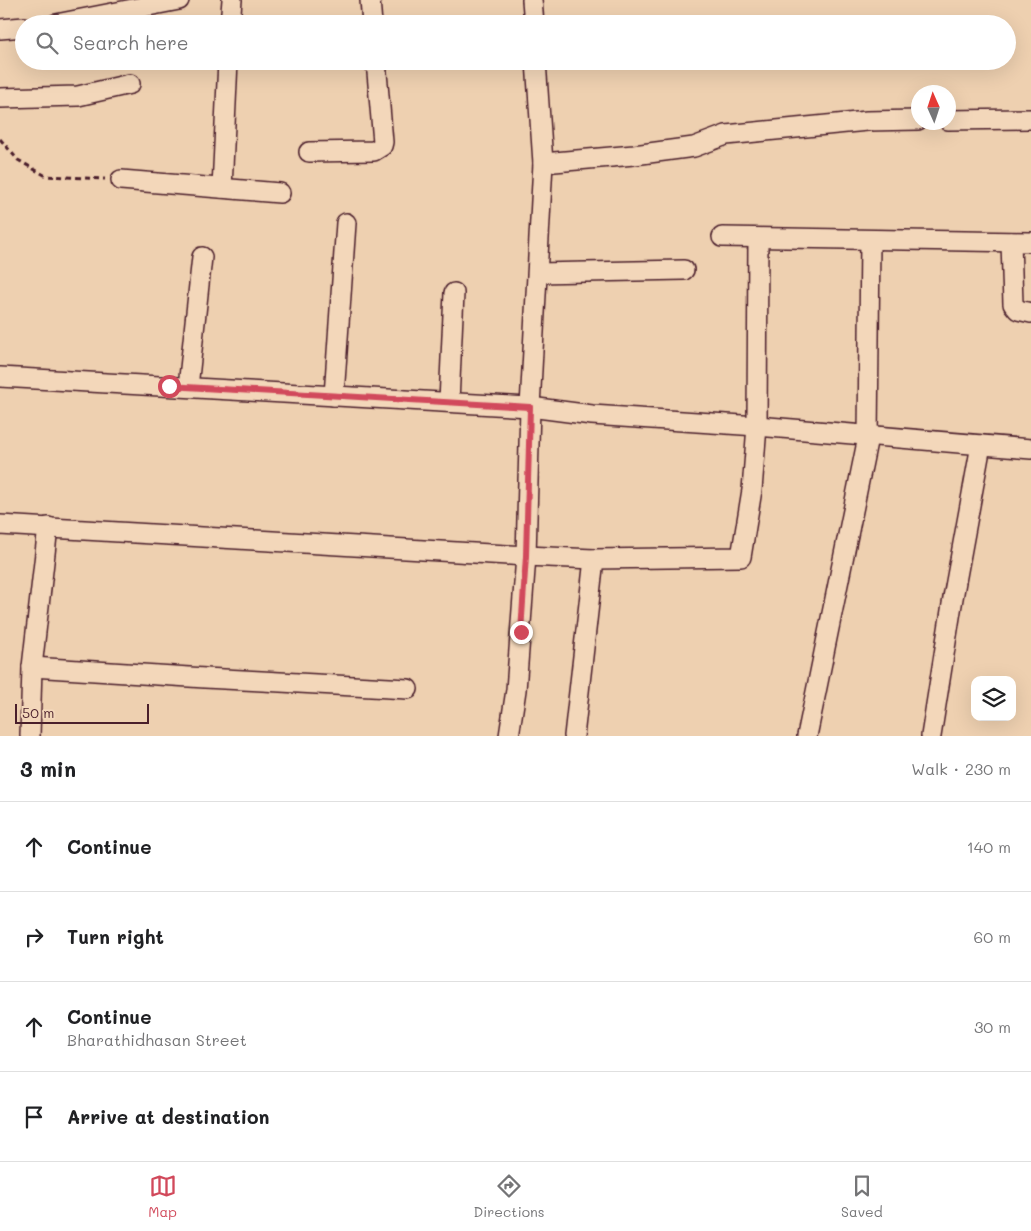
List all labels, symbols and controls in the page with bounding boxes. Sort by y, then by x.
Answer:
search box [15,15,1016,70]
icon: search [33,29,61,57]
text: Search here [73,30,189,55]
north arrow [911,85,956,130]
route start [158,375,181,398]
route end [510,621,533,644]
map controls [971,676,1016,721]
button: layers [971,676,1016,721]
scale bar [15,701,149,724]
text: 50 m [22,703,54,722]
text: 3 min [20,755,76,782]
text: Walk · 230 m [911,758,1011,779]
icon: ahead [20,833,48,861]
text: Continue [67,834,152,859]
text: 140 m [967,836,1011,857]
icon: right [20,923,48,951]
text: Turn right [67,924,164,949]
text: 60 m [974,926,1011,947]
text: Continue [67,1004,152,1029]
icon: ahead [20,1013,48,1041]
text: 30 m [974,1016,1011,1037]
text: Bharathidhasan Street [67,1029,247,1050]
icon: arrive [20,1103,48,1131]
text: Arrive at destination [67,1104,270,1129]
tab: Map [148,1172,177,1221]
tab: Directions [473,1172,545,1221]
tab: Saved [841,1172,883,1221]

